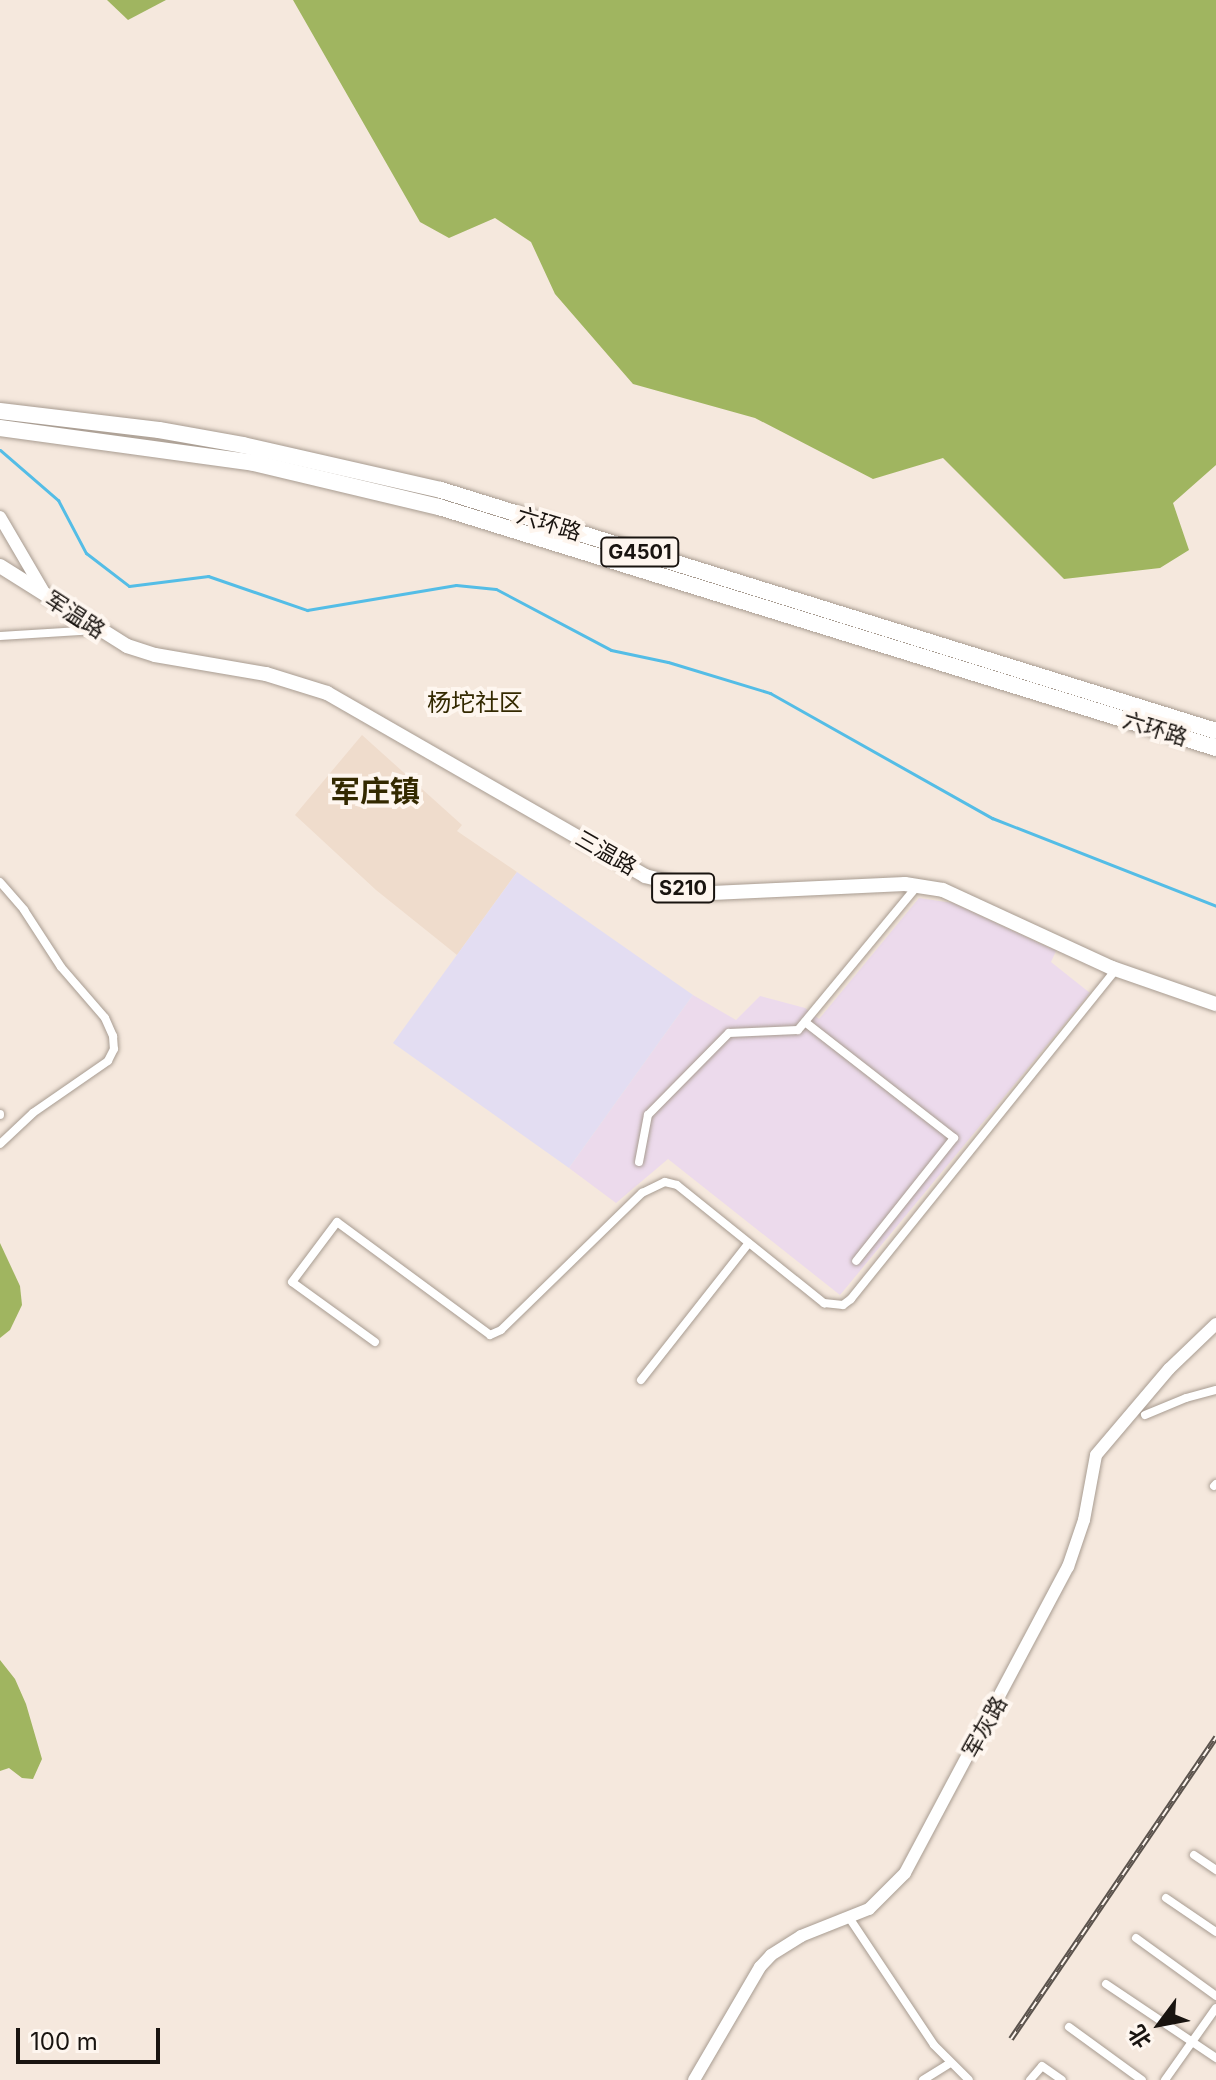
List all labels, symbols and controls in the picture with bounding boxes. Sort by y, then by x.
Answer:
street label: 六环路 [514,502,584,546]
road number: G4501 [600,536,680,568]
street label: 军温路 [40,586,110,644]
district label: 杨坨社区 [427,689,523,717]
street label: 六环路 [1120,707,1190,751]
district label: 军庄镇 [330,773,420,809]
street label: 三温路 [571,825,641,881]
road number: S210 [651,872,715,904]
street label: 军灰路 [957,1692,1013,1762]
north arrow [1120,1984,1200,2064]
scale bar [20,2012,164,2062]
text: 北 [1123,2021,1157,2053]
text: 100 m [30,2027,98,2056]

